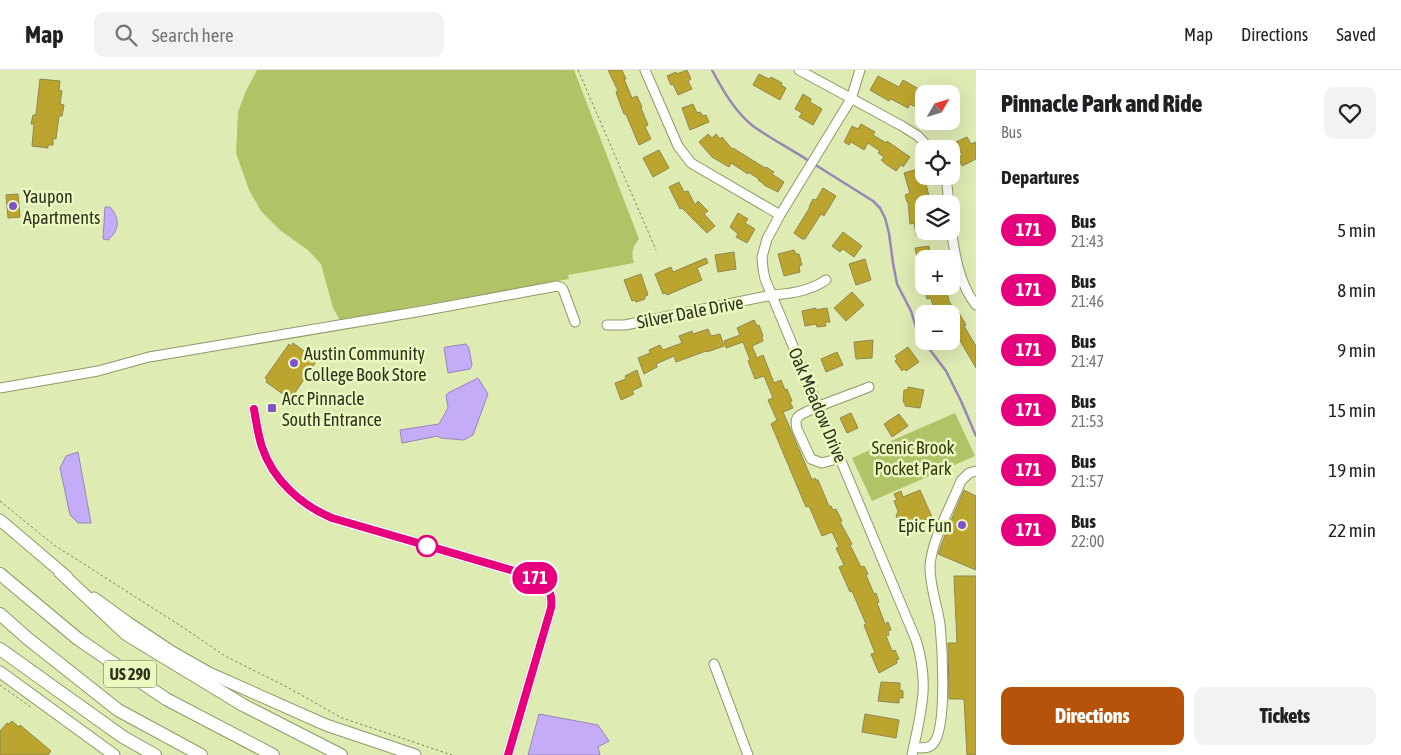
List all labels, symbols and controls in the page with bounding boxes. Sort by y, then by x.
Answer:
search box [94,12,444,57]
text: Map [25,21,64,48]
icon: search [112,21,140,49]
text: Search here [152,24,234,46]
text: Map [1184,24,1213,45]
text: Directions [1241,24,1308,45]
text: Saved [1336,24,1376,45]
north arrow [915,85,960,130]
map controls [915,85,960,350]
button: heart [1324,87,1376,139]
text: Pinnacle Park and Ride [1001,90,1202,117]
text: Bus [1001,123,1022,141]
button: locate [915,140,960,185]
text: Departures [1001,166,1079,188]
place label: Yaupon Apartments [23,186,100,228]
button: layers [915,195,960,240]
marker: Yaupon Apartments [7,200,19,212]
text: Bus [1071,210,1096,232]
text: 171 [1016,219,1041,240]
text: 5 min [1337,219,1376,241]
text: 21:43 [1071,232,1104,250]
button: + [915,250,960,295]
text: Bus [1071,270,1096,292]
text: 171 [1016,279,1041,300]
text: 8 min [1337,279,1376,301]
street label: Silver Dale Drive [635,291,745,333]
text: 21:46 [1071,292,1104,310]
button: − [915,305,960,350]
text: Bus [1071,330,1096,352]
text: 171 [1016,339,1041,360]
text: 9 min [1337,339,1376,361]
place label: Austin Community College Book Store [304,343,426,385]
street label: Oak Meadow Drive [784,344,852,466]
text: 21:47 [1071,352,1104,370]
marker: Austin Community College Book Store [288,357,300,369]
place label: Acc Pinnacle South Entrance [282,388,382,430]
text: Bus [1071,390,1096,412]
text: 171 [1016,399,1041,420]
text: 15 min [1328,399,1376,421]
marker: Acc Pinnacle South Entrance [266,402,278,414]
text: 21:53 [1071,412,1104,430]
park label: Scenic Brook Pocket Park [871,437,955,479]
text: Bus [1071,450,1096,472]
text: 171 [1016,459,1041,480]
text: 19 min [1328,459,1376,481]
text: 21:57 [1071,472,1104,490]
text: Bus [1071,510,1096,532]
place label: Epic Fun [898,515,952,536]
marker: Epic Fun [956,519,968,531]
text: 171 [1016,519,1041,540]
text: 22 min [1328,519,1376,541]
text: 22:00 [1071,532,1104,550]
unlabelled marker [416,535,438,557]
line badge: 171 [506,562,564,594]
text: 171 [522,567,548,588]
road number: US 290 [104,660,156,688]
button: Directions [1001,687,1184,745]
button: Tickets [1194,687,1376,745]

